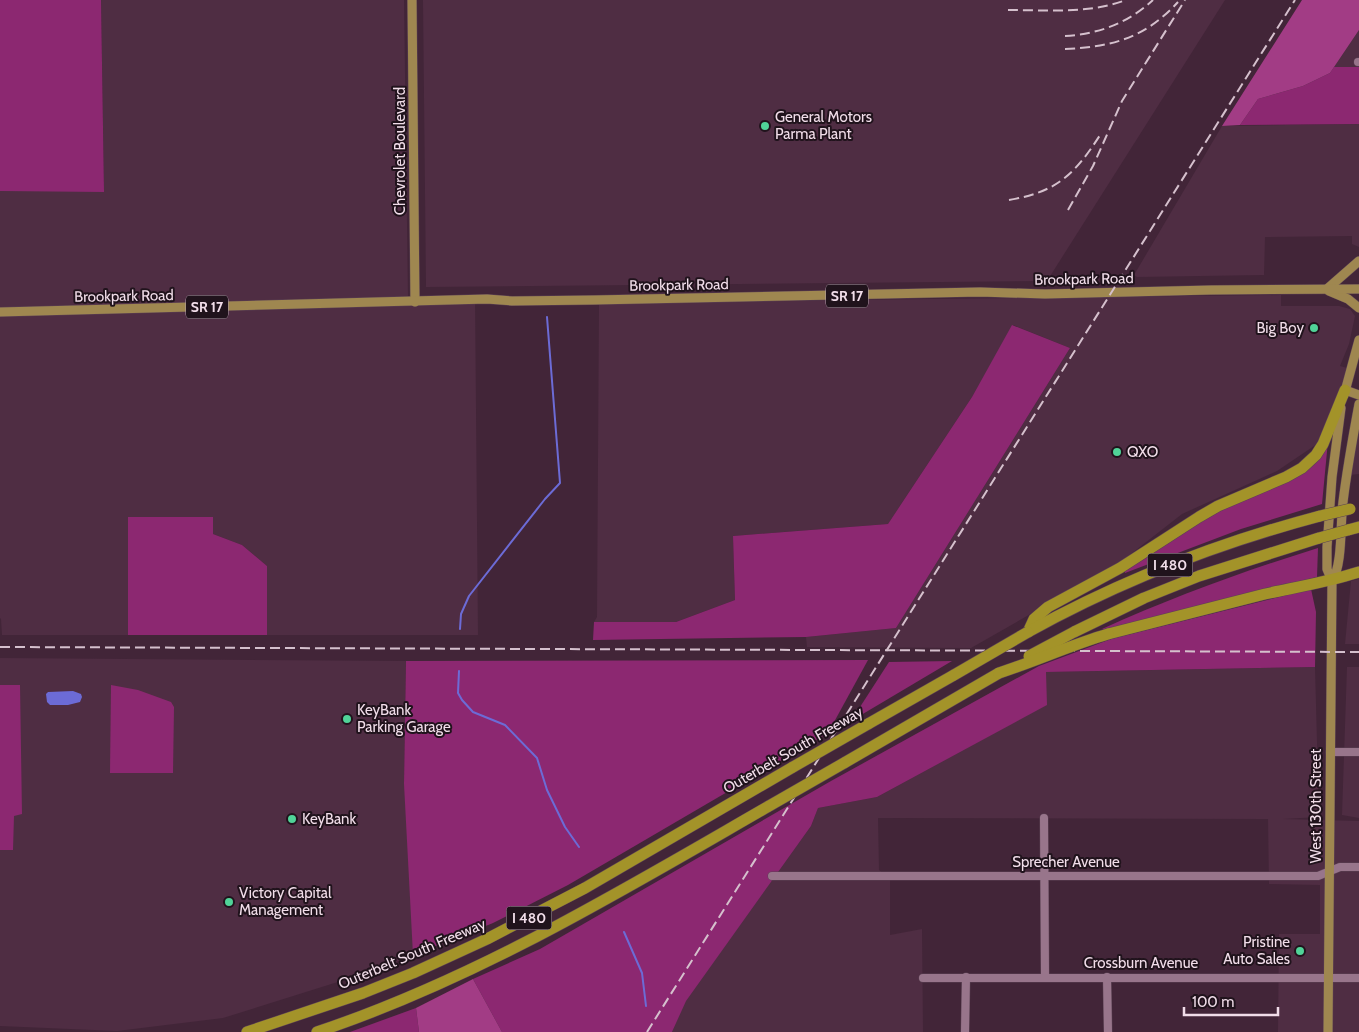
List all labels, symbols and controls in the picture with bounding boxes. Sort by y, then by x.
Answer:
street label: Chevrolet Boulevard [391,87,409,215]
place label: General Motors Parma Plant [775,108,872,143]
marker: General Motors Parma Plant [759,120,771,132]
street label: Brookpark Road [1034,269,1134,289]
street label: Brookpark Road [629,275,729,295]
road number: SR 17 [826,284,868,308]
street label: Brookpark Road [74,286,174,306]
road number: SR 17 [186,296,228,318]
place label: Big Boy [1256,319,1304,337]
marker: Big Boy [1308,322,1320,334]
place label: QXO [1127,443,1158,461]
marker: QXO [1111,446,1123,458]
road number: I 480 [1148,554,1192,576]
place label: KeyBank Parking Garage [357,701,451,736]
street label: Outerbelt South Freeway [720,702,866,797]
marker: KeyBank Parking Garage [341,713,353,725]
street label: West 130th Street [1307,749,1325,863]
place label: KeyBank [302,810,357,828]
marker: KeyBank [286,813,298,825]
street label: Sprecher Avenue [1012,853,1120,871]
place label: Victory Capital Management [239,884,332,919]
marker: Victory Capital Management [223,896,235,908]
road number: I 480 [506,906,552,930]
street label: Outerbelt South Freeway [336,915,489,993]
place label: Pristine Auto Sales [1223,933,1290,968]
marker: Pristine Auto Sales [1294,945,1306,957]
street label: Crossburn Avenue [1084,954,1199,972]
scale bar [1184,984,1278,1016]
text: 100 m [1192,993,1234,1011]

